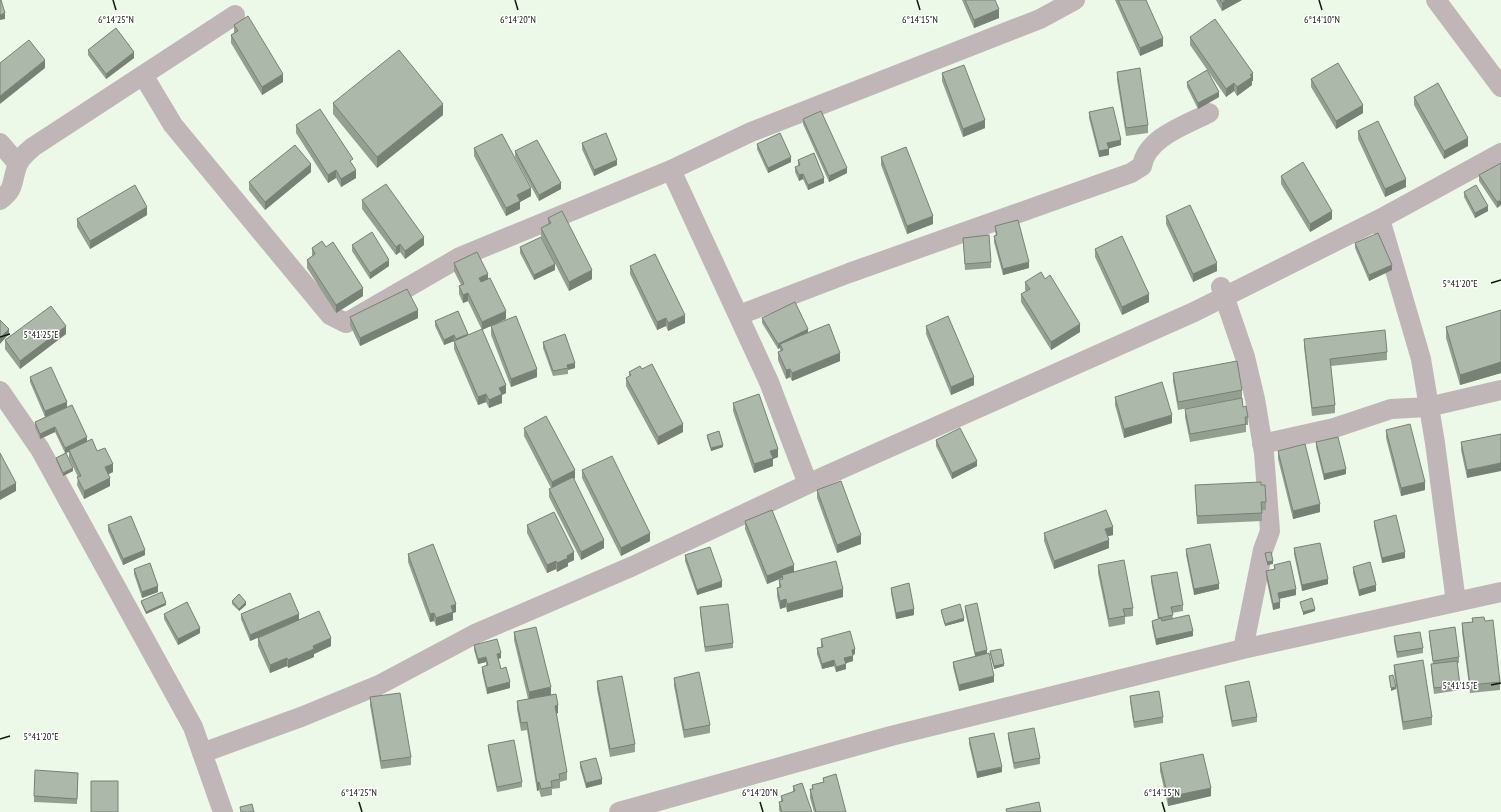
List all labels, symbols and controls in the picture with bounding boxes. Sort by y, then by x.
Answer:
text: 6°14'25"N [98,13,134,26]
text: 6°14'20"N [500,13,536,26]
text: 6°14'15"N [902,13,938,26]
text: 6°14'10"N [1304,13,1340,26]
text: 5°41'20"E [1443,277,1477,290]
text: 5°41'25"E [24,328,58,341]
text: 5°41'15"E [1443,679,1477,692]
text: 5°41'20"E [24,730,58,743]
text: 6°14'25"N [341,786,377,799]
text: 6°14'20"N [742,786,778,799]
text: 6°14'15"N [1144,786,1180,799]

